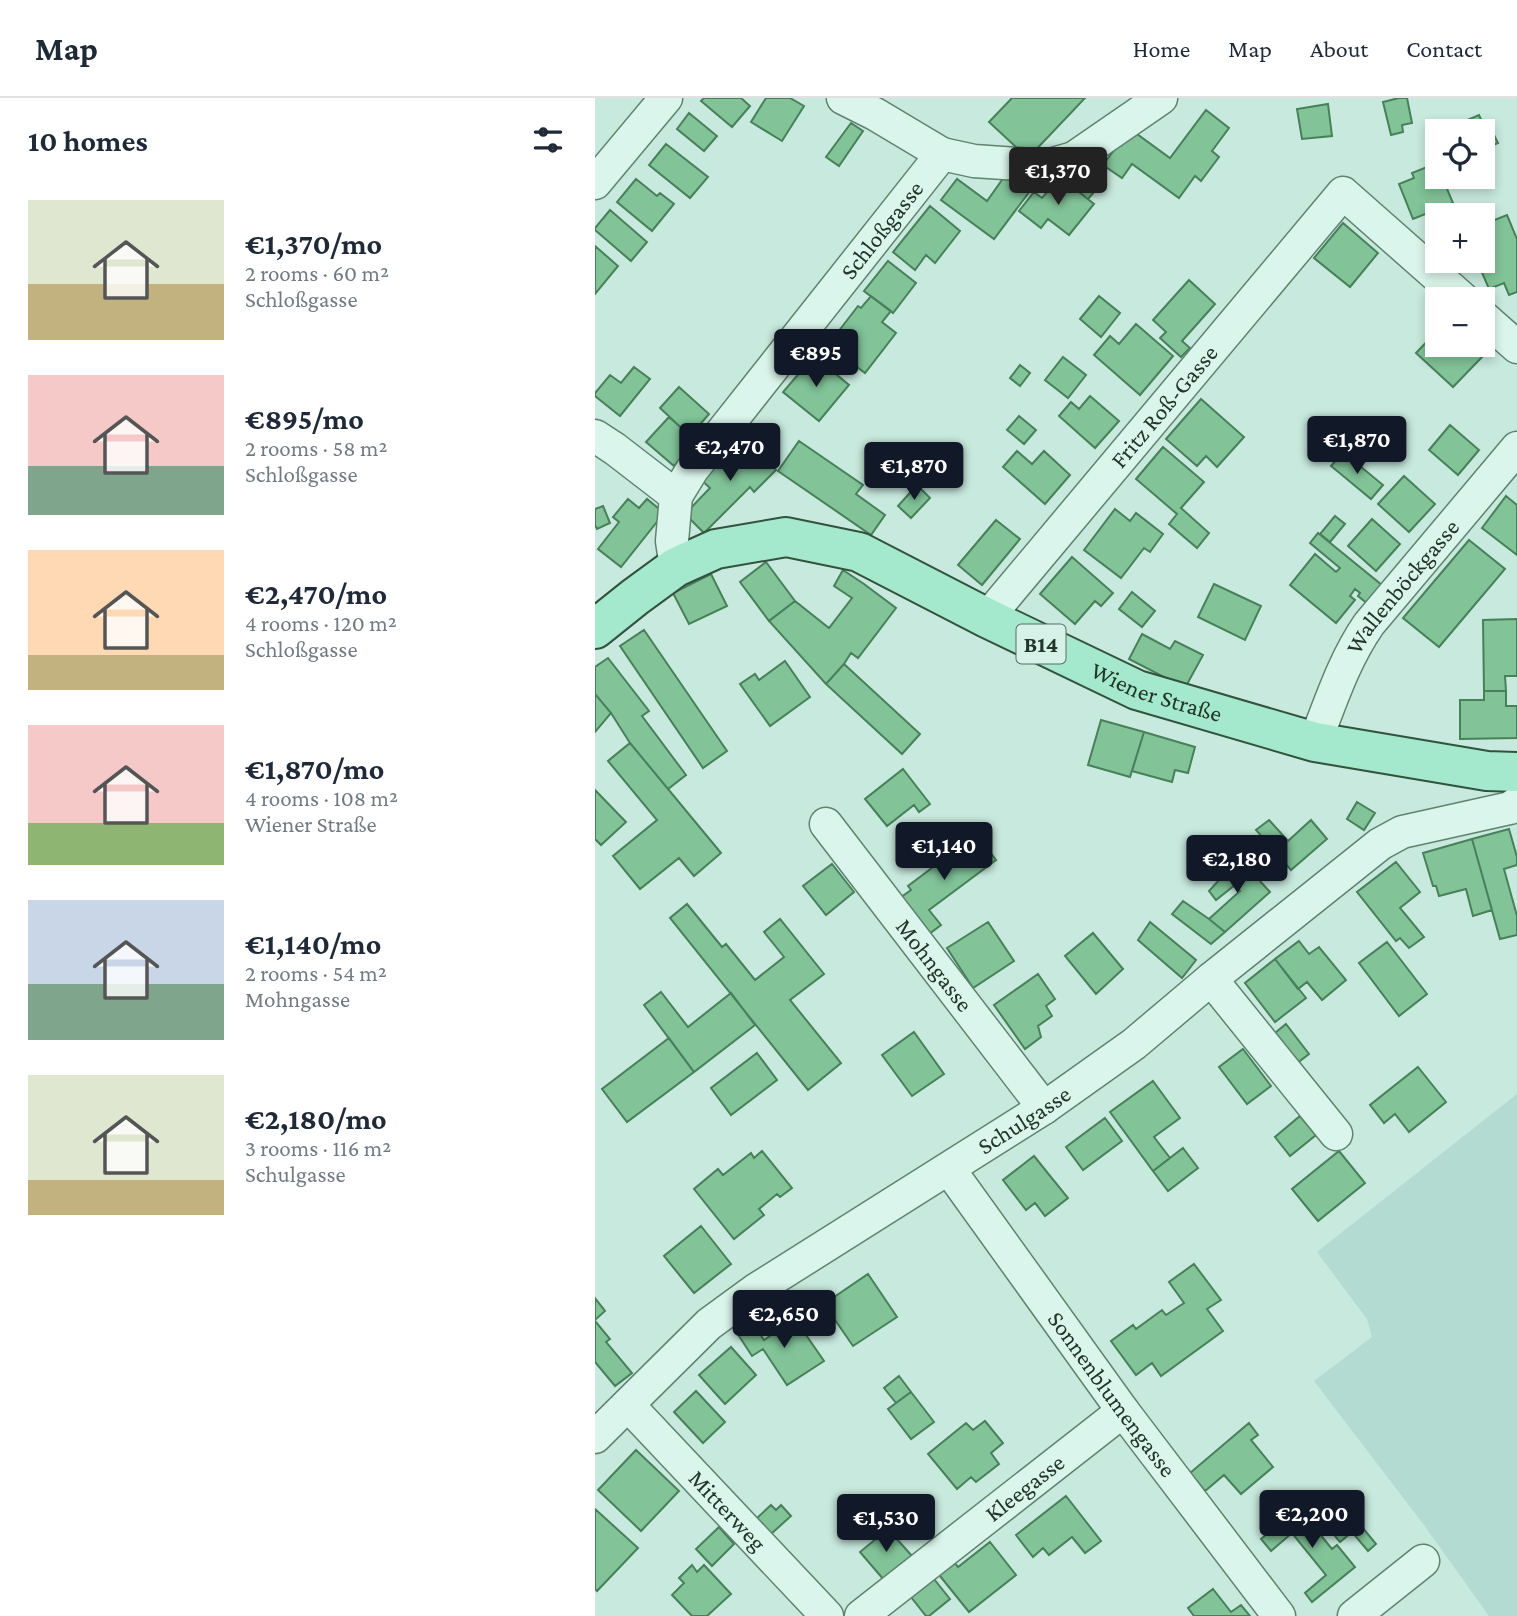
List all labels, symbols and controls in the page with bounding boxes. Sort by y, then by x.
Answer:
text: Map [35,30,98,67]
text: Home [1133,35,1190,62]
text: Map [1228,35,1272,62]
text: About [1310,35,1368,62]
text: Contact [1406,35,1482,62]
map controls [1425,119,1495,357]
button: locate [1425,119,1495,189]
icon: filters [529,121,567,159]
text: 10 homes [28,124,148,157]
pin: €1,370 [1001,148,1115,207]
text: €1,370 [1025,157,1091,183]
street label: Schloßgasse [834,175,928,284]
button: + [1425,203,1495,273]
text: €1,370/mo [245,227,382,260]
icon: home [84,228,168,312]
text: 2 rooms · 60 m² [245,260,389,286]
text: Schloßgasse [245,286,358,312]
button: − [1425,287,1495,357]
pin: €895 [775,330,857,389]
text: €895 [790,339,842,365]
street label: Fritz Roß-Gasse [1105,339,1223,473]
text: €895/mo [245,402,364,435]
icon: home [84,403,168,487]
pin: €1,870 [1300,416,1414,476]
pin: €2,470 [673,424,787,483]
text: €1,870 [1323,426,1391,452]
text: €2,470 [695,433,765,459]
text: 2 rooms · 58 m² [245,435,387,461]
pin: €1,870 [857,442,971,502]
text: €1,870 [880,452,948,478]
text: Schloßgasse [245,461,358,487]
street label: Wallenböckgasse [1340,513,1464,658]
text: €2,470/mo [245,577,387,610]
icon: home [84,578,168,662]
text: 4 rooms · 120 m² [245,610,397,636]
road number: B14 [1017,624,1066,664]
text: Schloßgasse [245,636,358,662]
street label: Wiener Straße [1087,656,1225,727]
text: €1,870/mo [245,752,384,785]
icon: home [84,753,168,837]
text: 4 rooms · 108 m² [245,785,398,811]
text: Wiener Straße [245,811,377,837]
pin: €1,140 [887,822,1001,882]
text: €1,140 [911,832,977,858]
pin: €2,180 [1180,836,1294,895]
text: €2,180 [1202,845,1272,871]
street label: Mohngasse [891,913,979,1017]
text: €1,140/mo [245,927,381,960]
icon: home [84,928,168,1012]
text: 2 rooms · 54 m² [245,960,387,986]
text: Mohngasse [245,986,350,1012]
street label: Schulgasse [972,1080,1075,1159]
text: €2,180/mo [245,1102,387,1135]
icon: home [84,1103,168,1187]
text: 3 rooms · 116 m² [245,1135,391,1161]
text: Schulgasse [245,1161,346,1187]
pin: €2,650 [727,1290,841,1350]
text: €2,650 [749,1300,819,1326]
street label: Sonnenblumengasse [1043,1306,1182,1482]
street label: Kleegasse [979,1448,1070,1527]
street label: Mitterweg [683,1464,772,1556]
pin: €2,200 [1255,1490,1369,1550]
pin: €1,530 [829,1494,943,1554]
text: €2,200 [1276,1500,1348,1526]
text: €1,530 [853,1504,919,1530]

